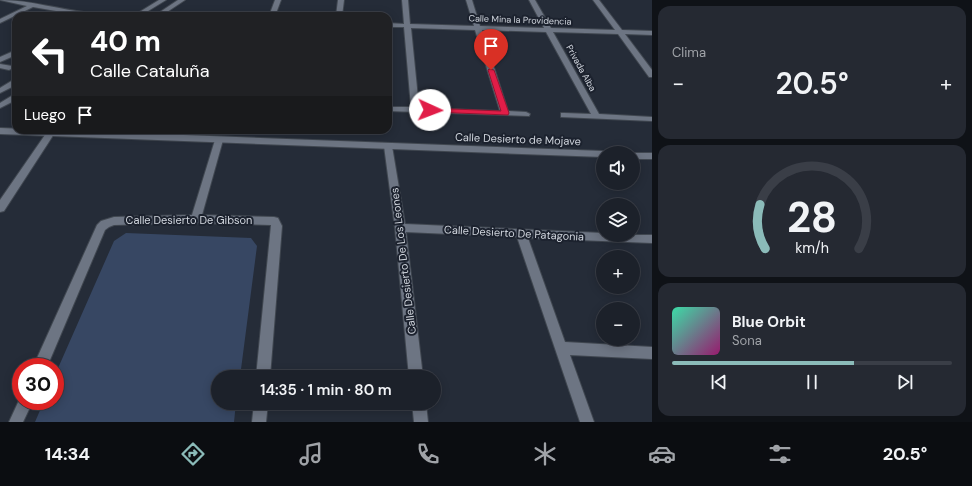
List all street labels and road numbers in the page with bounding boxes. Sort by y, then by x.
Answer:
street label: Calle Mina la Providencia [468,12,572,28]
street label: Privada Alba [563,43,599,94]
street label: Calle Desierto de Mojave [455,130,581,148]
street label: Calle Desierto De Los Leones [387,187,419,335]
street label: Calle Desierto De Gibson [126,213,252,227]
street label: Calle Desierto De Patagonia [444,222,584,244]

